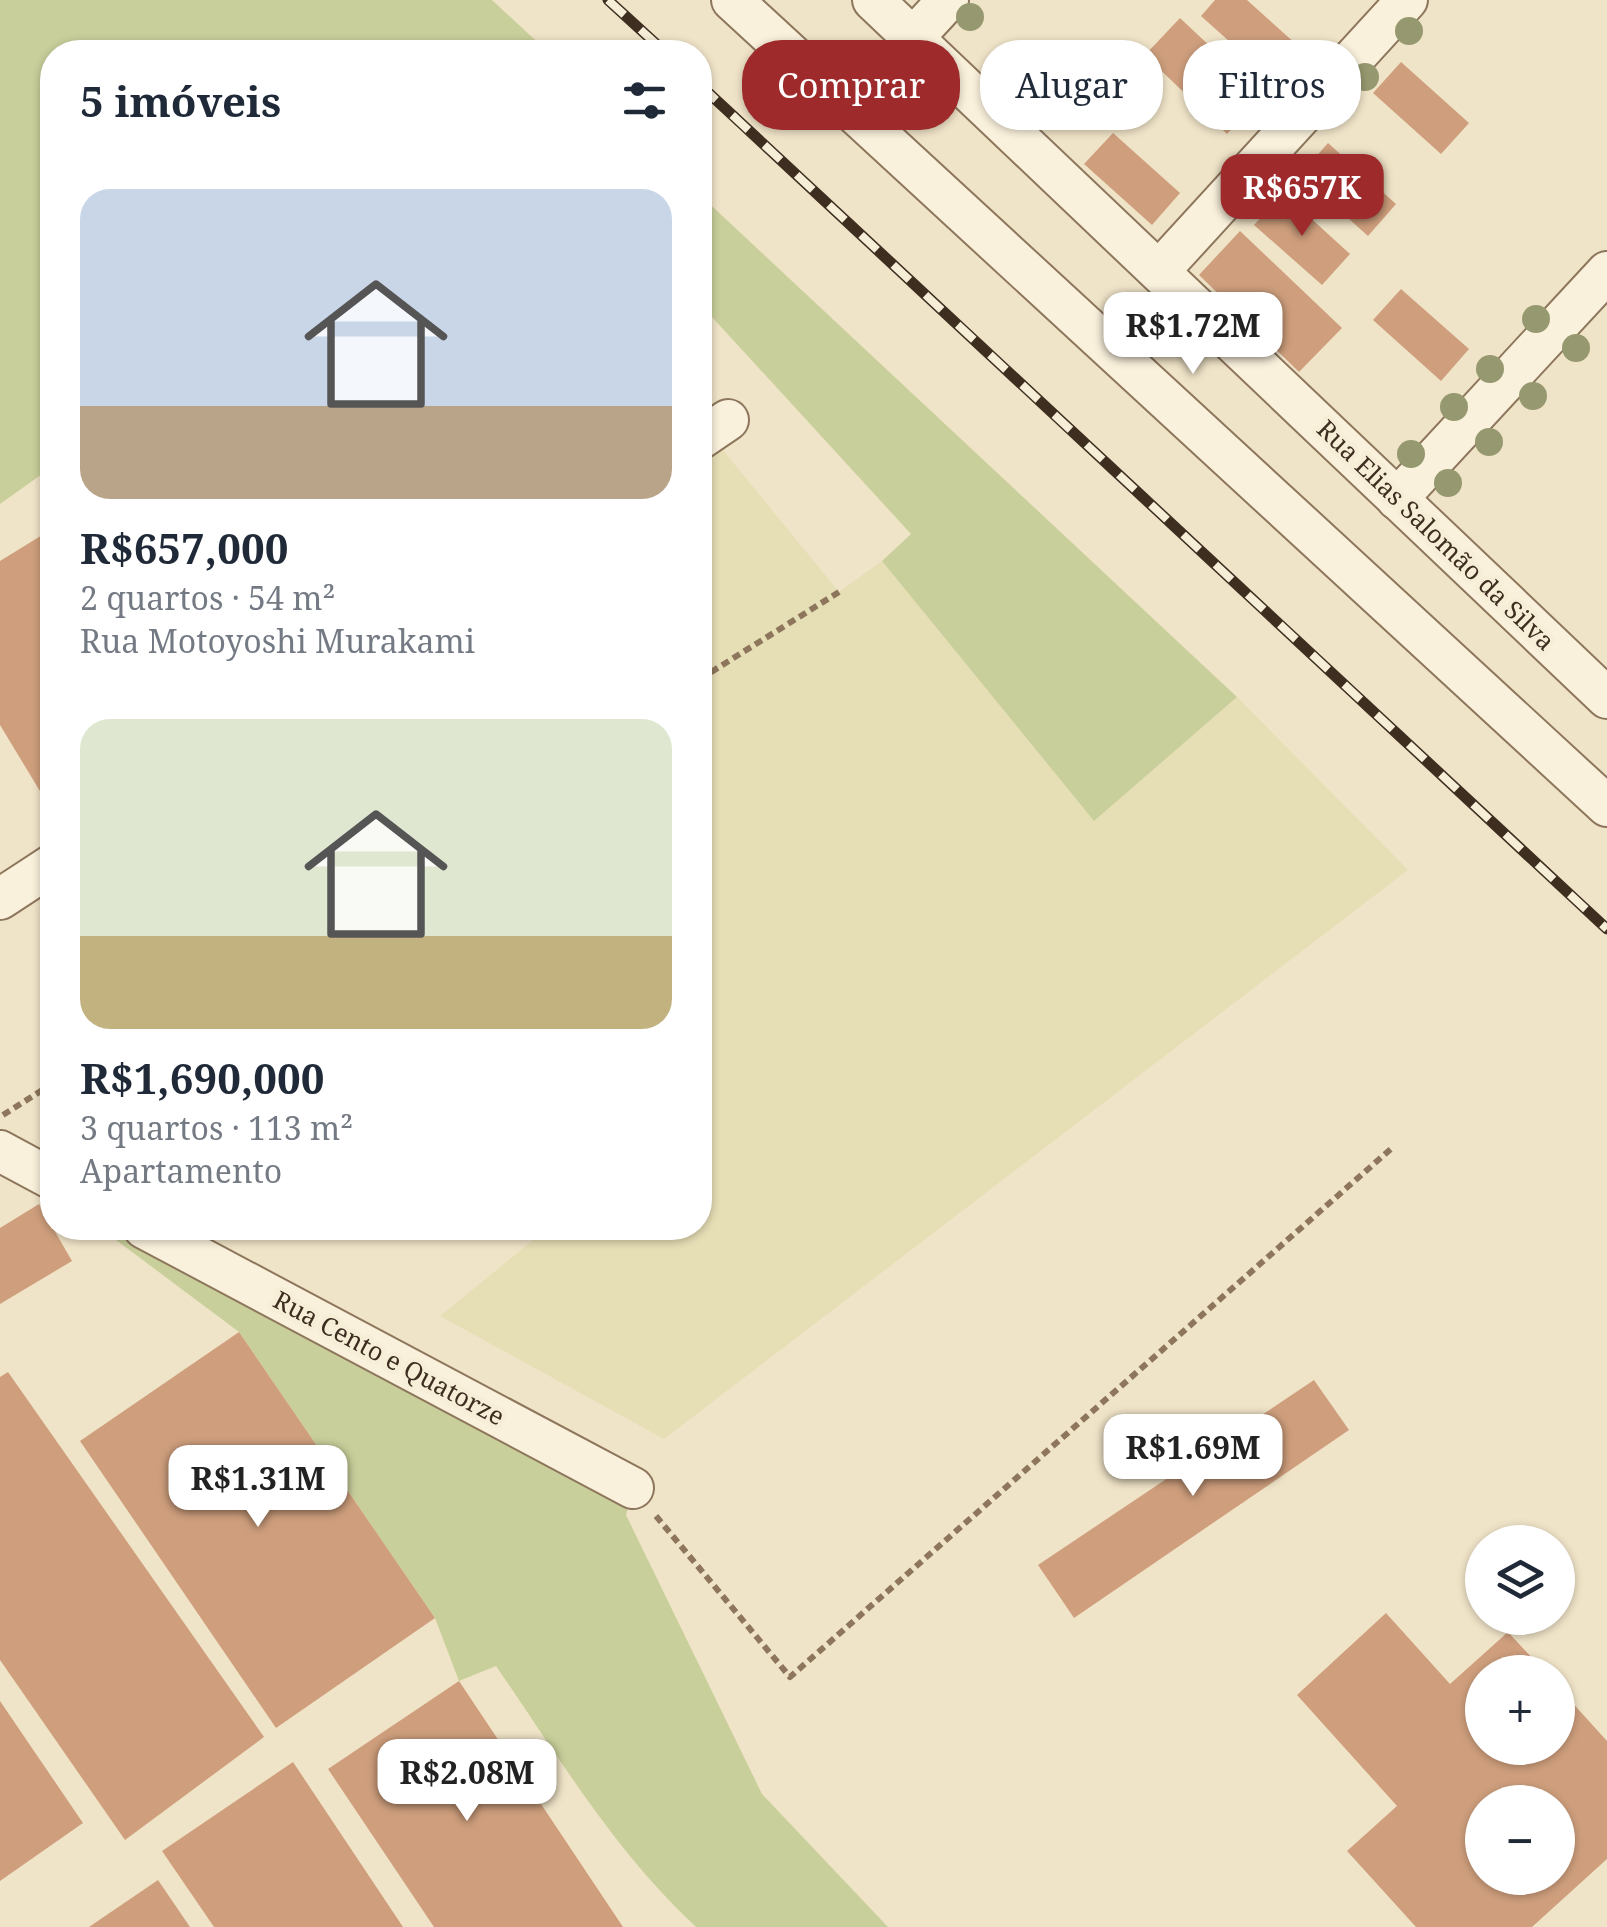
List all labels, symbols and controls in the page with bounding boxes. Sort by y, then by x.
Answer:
chip: Comprar [742,40,960,130]
chip: Alugar [980,40,1163,130]
chip: Filtros [1183,40,1361,130]
text: 5 imóveis [80,72,281,129]
icon: filters [617,73,672,128]
pin: R$657K [1221,154,1383,239]
text: R$657K [1243,165,1361,208]
icon: home [286,254,466,434]
pin: R$1.72M [1101,292,1285,377]
text: R$1.72M [1126,303,1260,346]
street label: Rua Elias Salomão da Silva [1310,411,1563,657]
text: R$657,000 [80,519,288,576]
text: 2 quartos · 54 m² [80,576,335,619]
text: Rua Motoyoshi Murakami [80,619,475,662]
icon: home [286,784,466,964]
text: R$1,690,000 [80,1049,324,1106]
text: 3 quartos · 113 m² [80,1106,353,1149]
text: Apartamento [80,1149,282,1192]
street label: Rua Cento e Quatorze [268,1282,511,1432]
pin: R$1.69M [1101,1414,1285,1499]
text: R$1.69M [1126,1425,1260,1468]
pin: R$1.31M [166,1445,350,1530]
text: R$1.31M [191,1456,325,1499]
map controls [1465,1525,1575,1895]
button: layers [1465,1525,1575,1635]
button: + [1465,1655,1575,1765]
pin: R$2.08M [375,1739,559,1824]
text: R$2.08M [400,1750,534,1793]
button: − [1465,1785,1575,1895]

